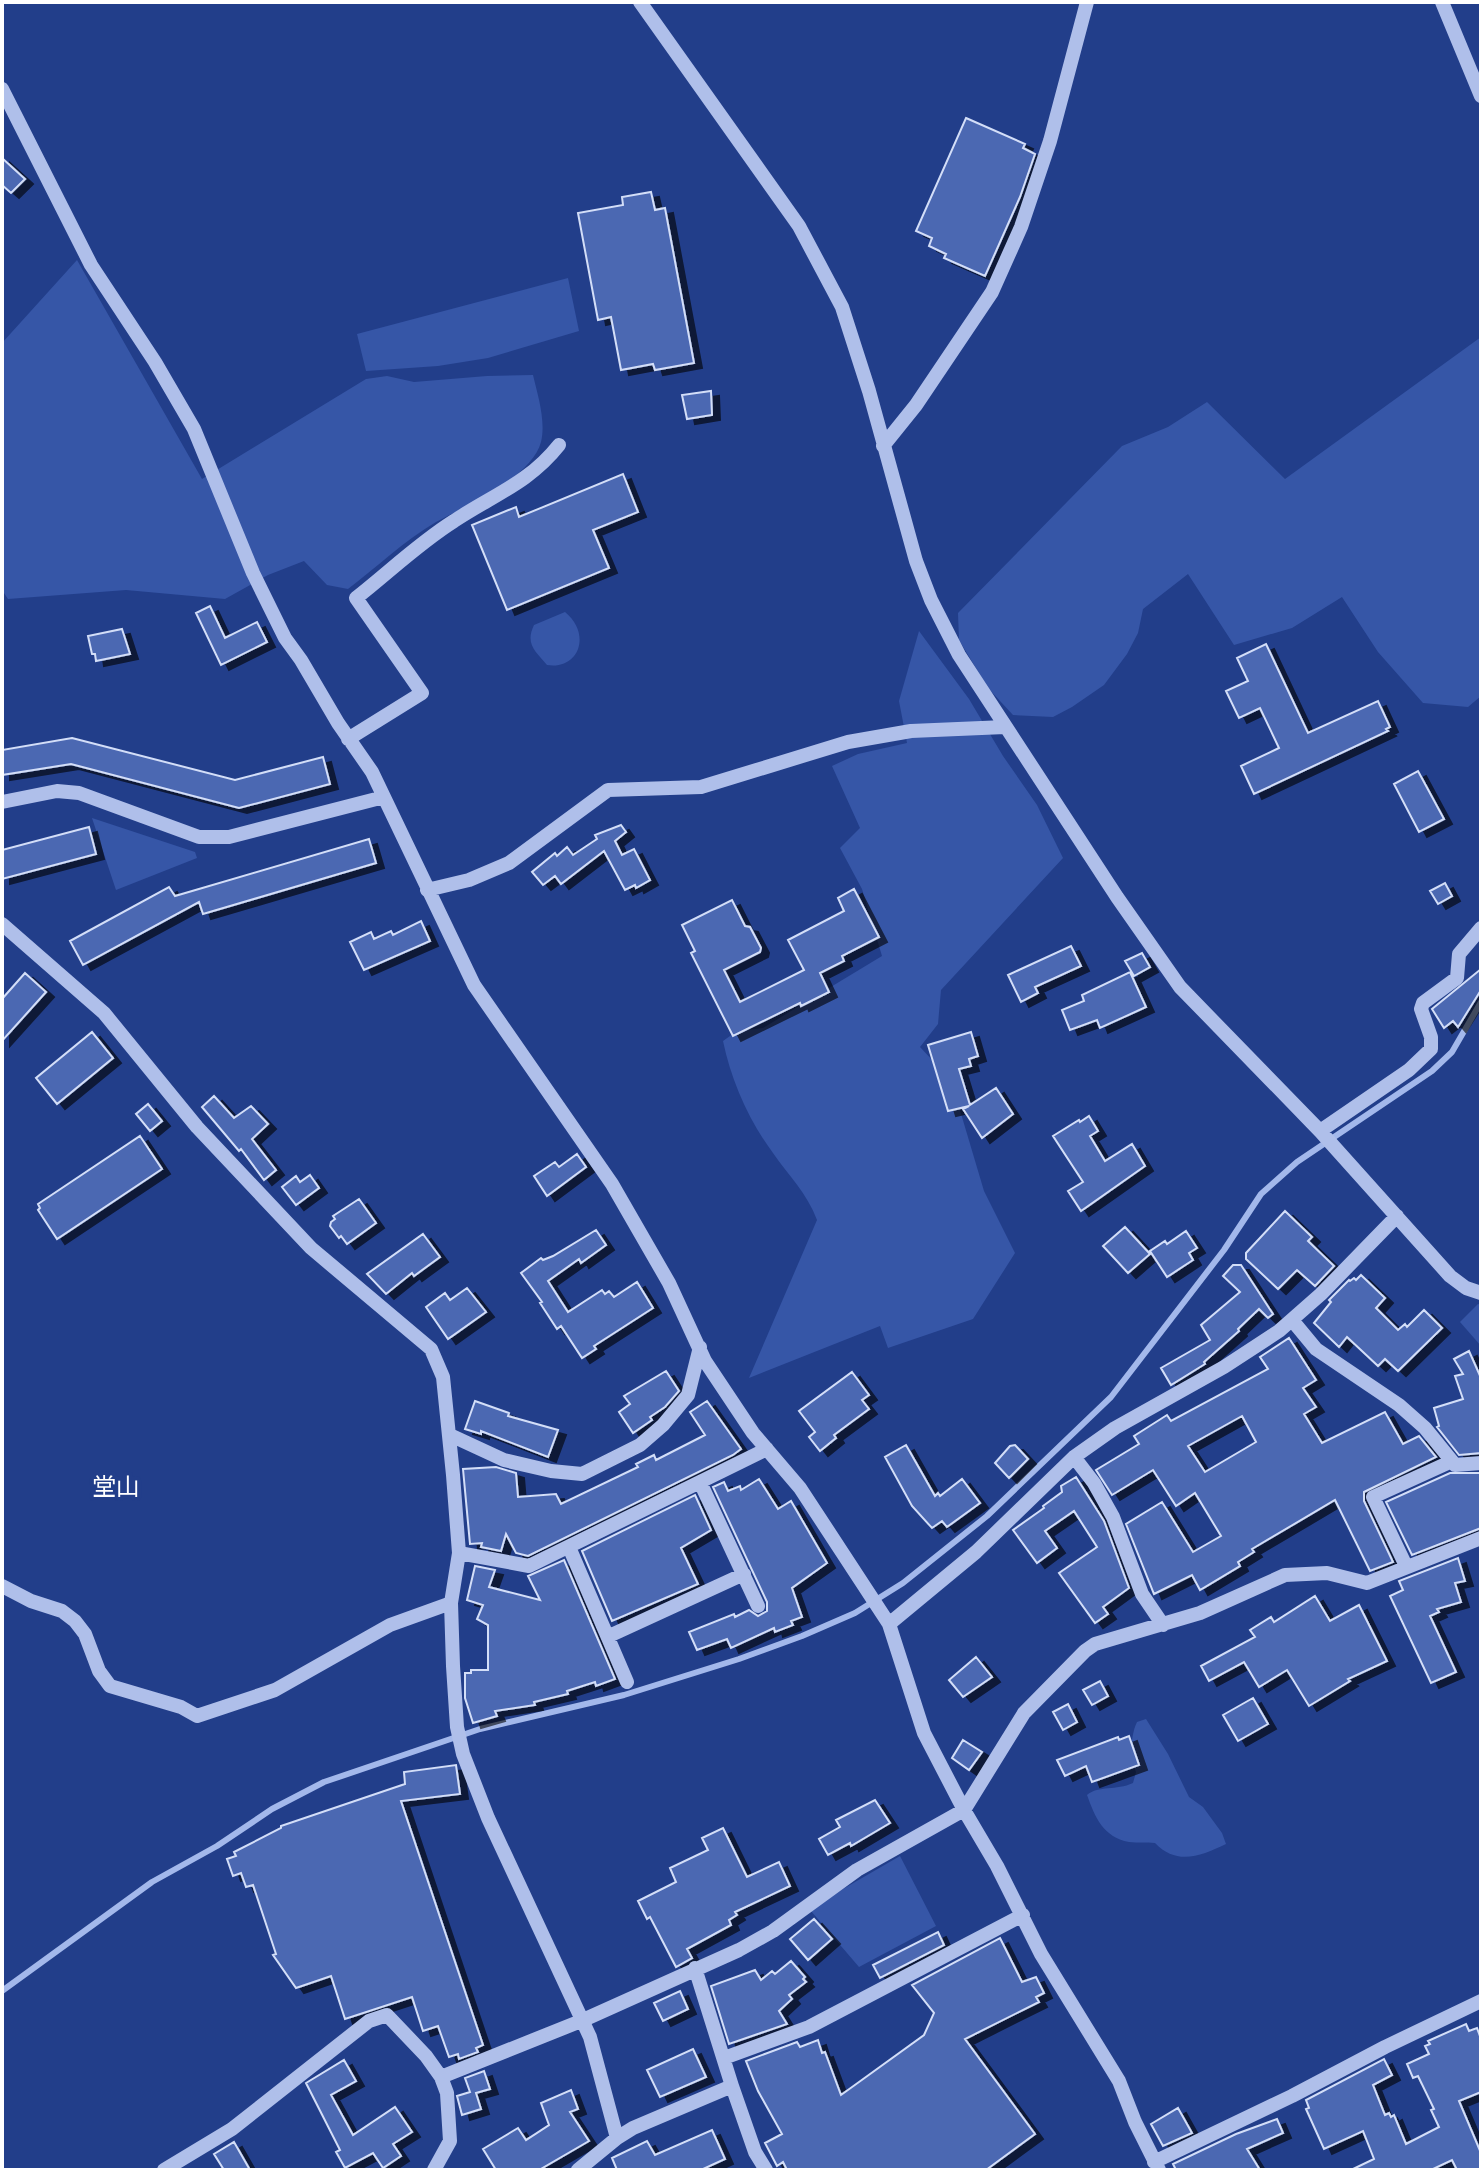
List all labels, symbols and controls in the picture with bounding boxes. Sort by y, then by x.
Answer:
district label: 堂山 [92,1470,140,1502]

